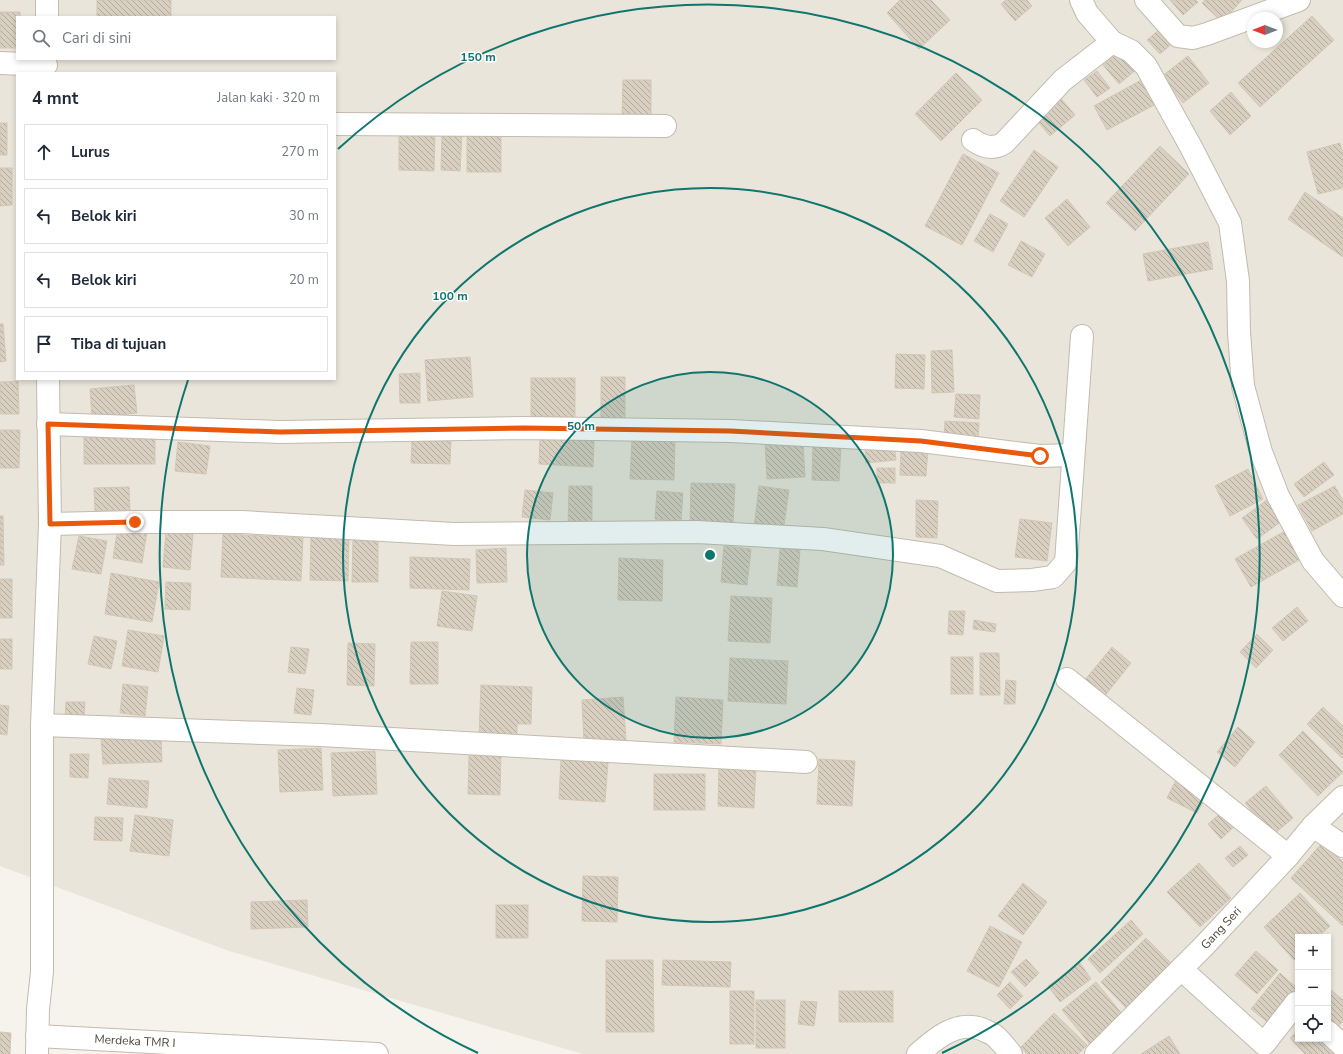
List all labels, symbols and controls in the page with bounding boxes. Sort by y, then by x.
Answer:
north arrow [1247,12,1283,48]
search box [16,16,336,60]
icon: search [30,27,52,49]
text: Cari di sini [62,28,131,48]
text: 150 m [460,49,496,65]
text: 4 mnt [32,87,78,110]
text: Jalan kaki · 320 m [217,89,320,107]
icon: ahead [33,141,55,163]
text: Lurus [71,142,110,162]
text: 270 m [281,143,319,161]
icon: left [33,205,55,227]
text: Belok kiri [71,206,136,226]
text: 30 m [289,207,319,225]
icon: left [33,269,55,291]
text: Belok kiri [71,270,136,290]
text: 20 m [289,271,319,289]
text: 100 m [432,288,468,304]
icon: arrive [33,333,55,355]
text: Tiba di tujuan [71,334,166,354]
text: 50 m [567,418,595,434]
route start [1031,447,1049,465]
route end [126,513,144,531]
centre of rings [703,548,717,562]
street label: Gang Seri [1197,903,1245,953]
map controls [1295,934,1331,1042]
button: + [1295,934,1331,970]
button: − [1295,970,1331,1006]
button: locate [1295,1006,1331,1042]
street label: Merdeka TMR I [94,1031,176,1051]

